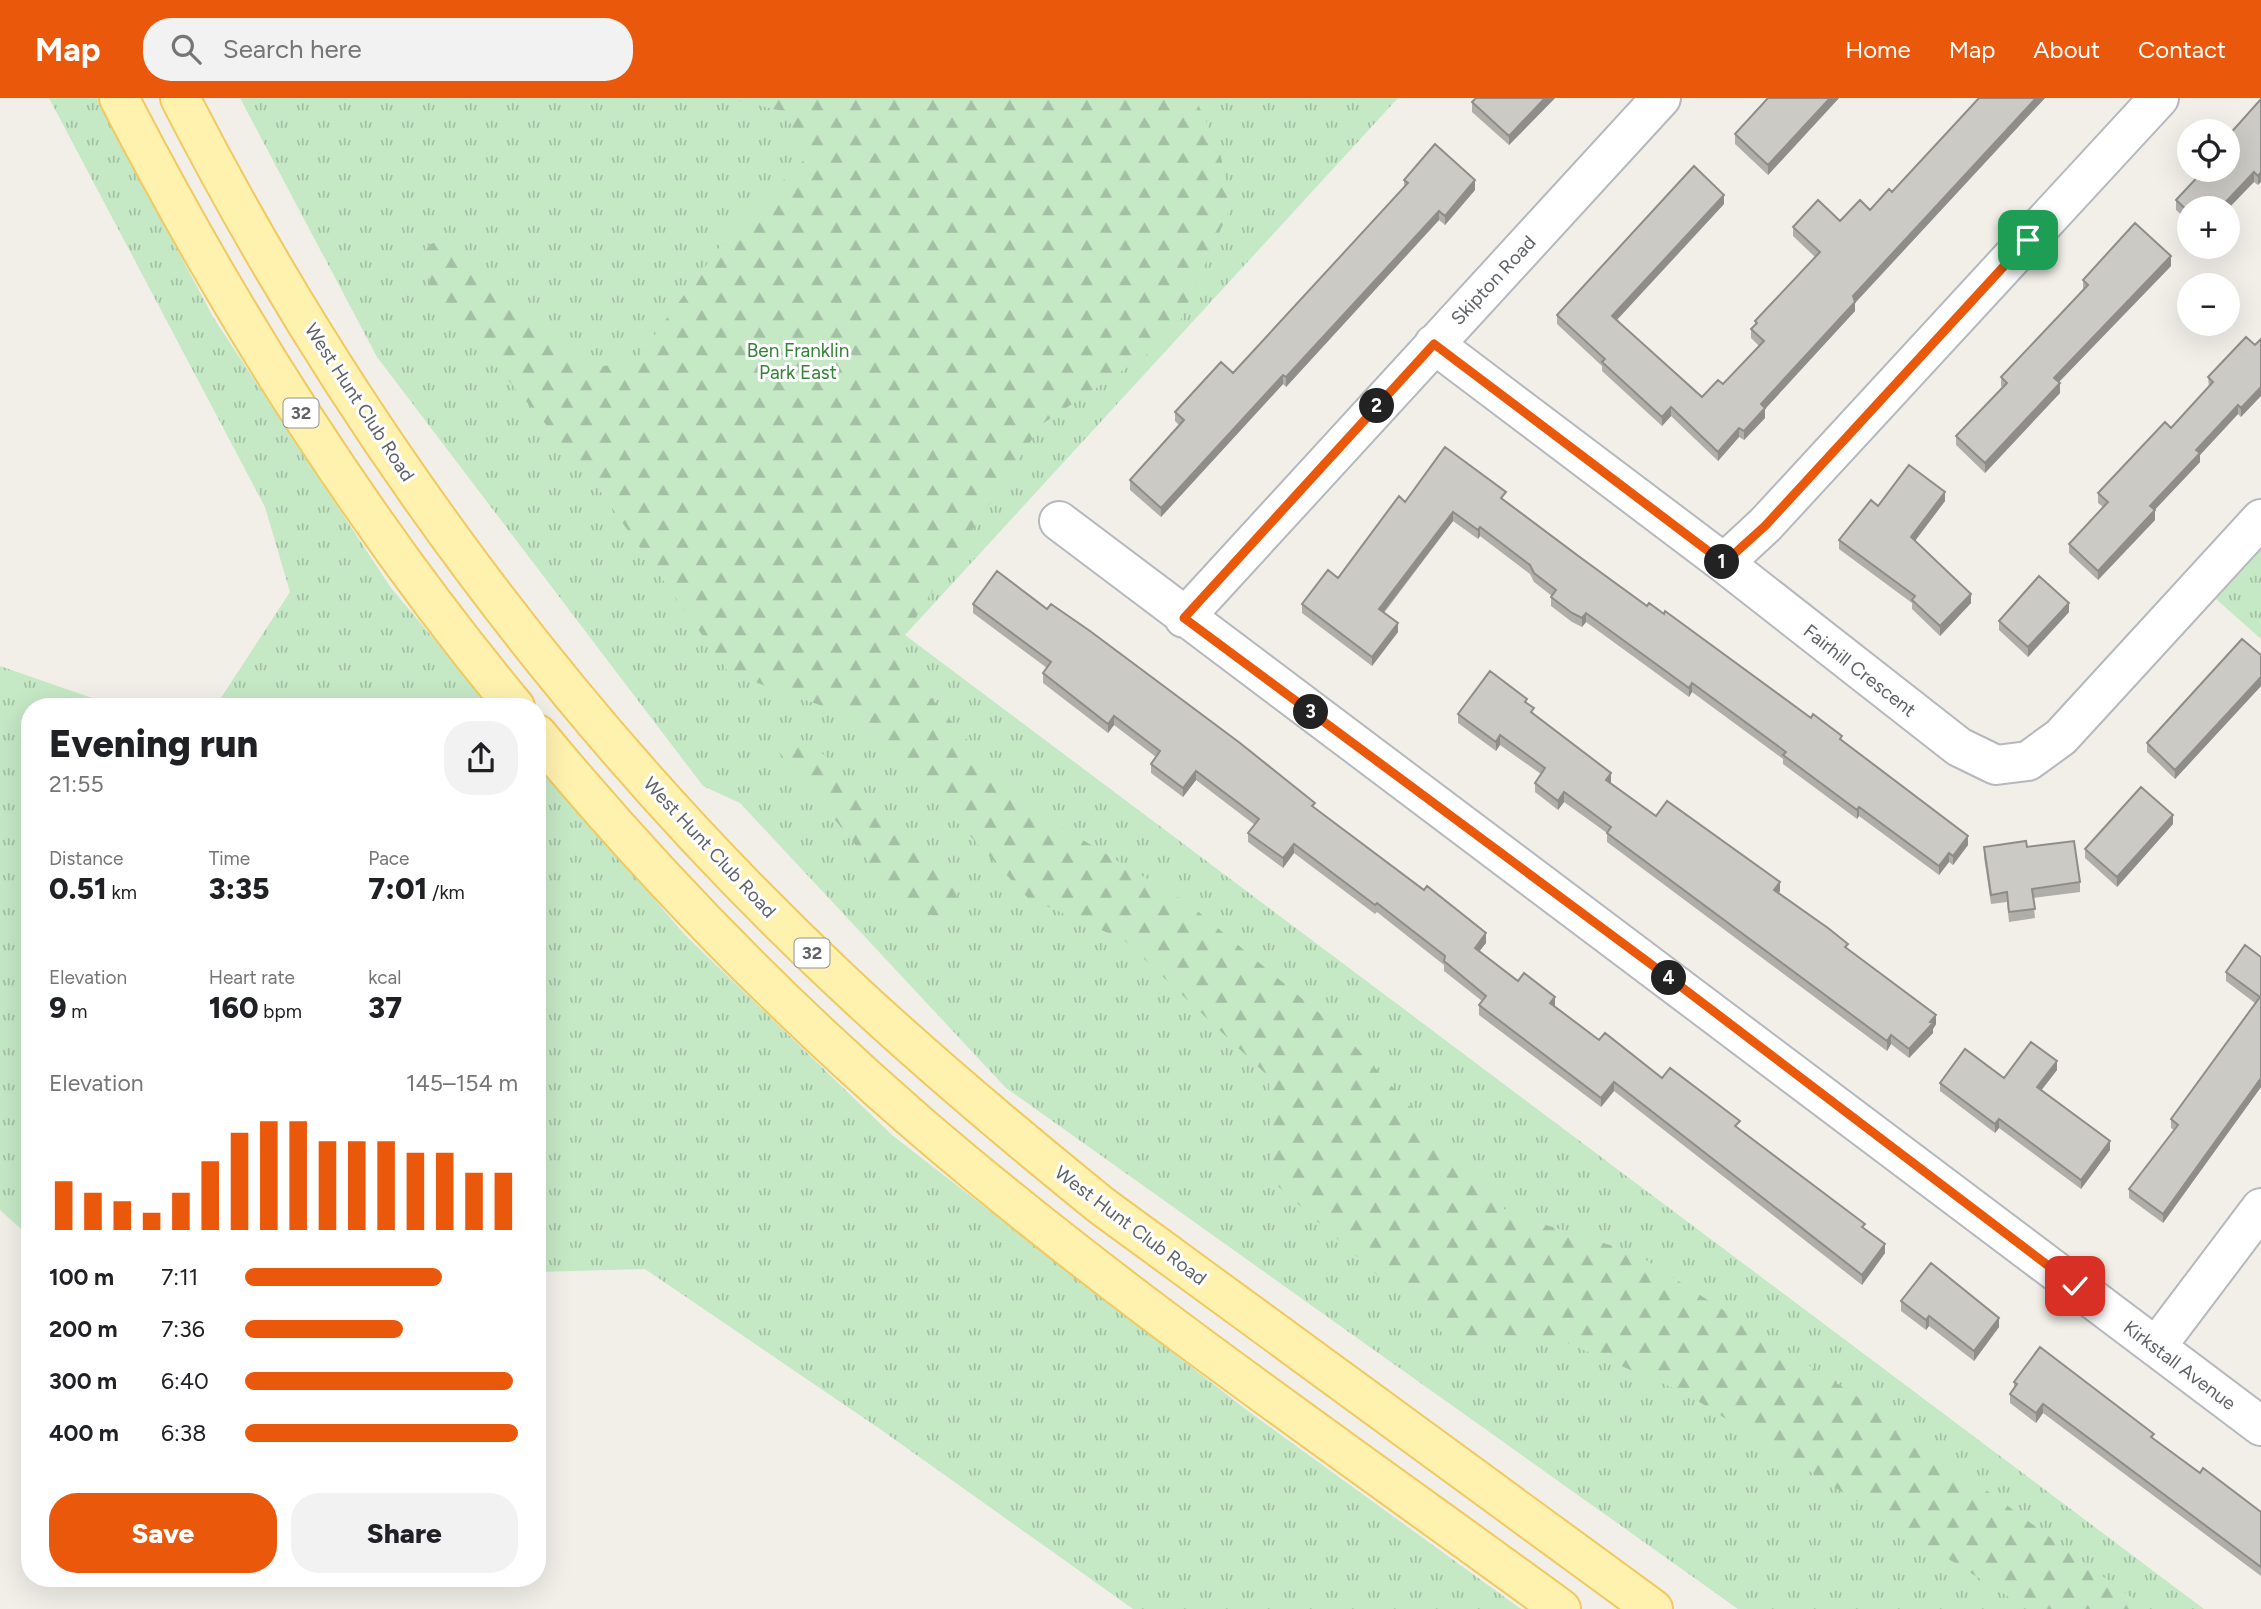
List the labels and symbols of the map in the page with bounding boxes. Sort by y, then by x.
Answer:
pin [1998,210,2058,270]
street label: Skipton Road [1446,231,1541,330]
street label: West Hunt Club Road [300,319,419,486]
park label: Ben Franklin Park East [747,339,849,384]
pin: 2 [1360,388,1394,424]
road number: 32 [284,398,318,428]
pin: 1 [1704,545,1740,580]
street label: Fairhill Crescent [1799,619,1921,721]
pin: 3 [1294,694,1328,730]
street label: West Hunt Club Road [638,772,781,922]
road number: 32 [794,938,830,968]
pin: 4 [1652,960,1686,996]
street label: West Hunt Club Road [1050,1161,1211,1290]
pin [2045,1256,2105,1316]
street label: Kirkstall Avenue [2119,1316,2240,1415]

